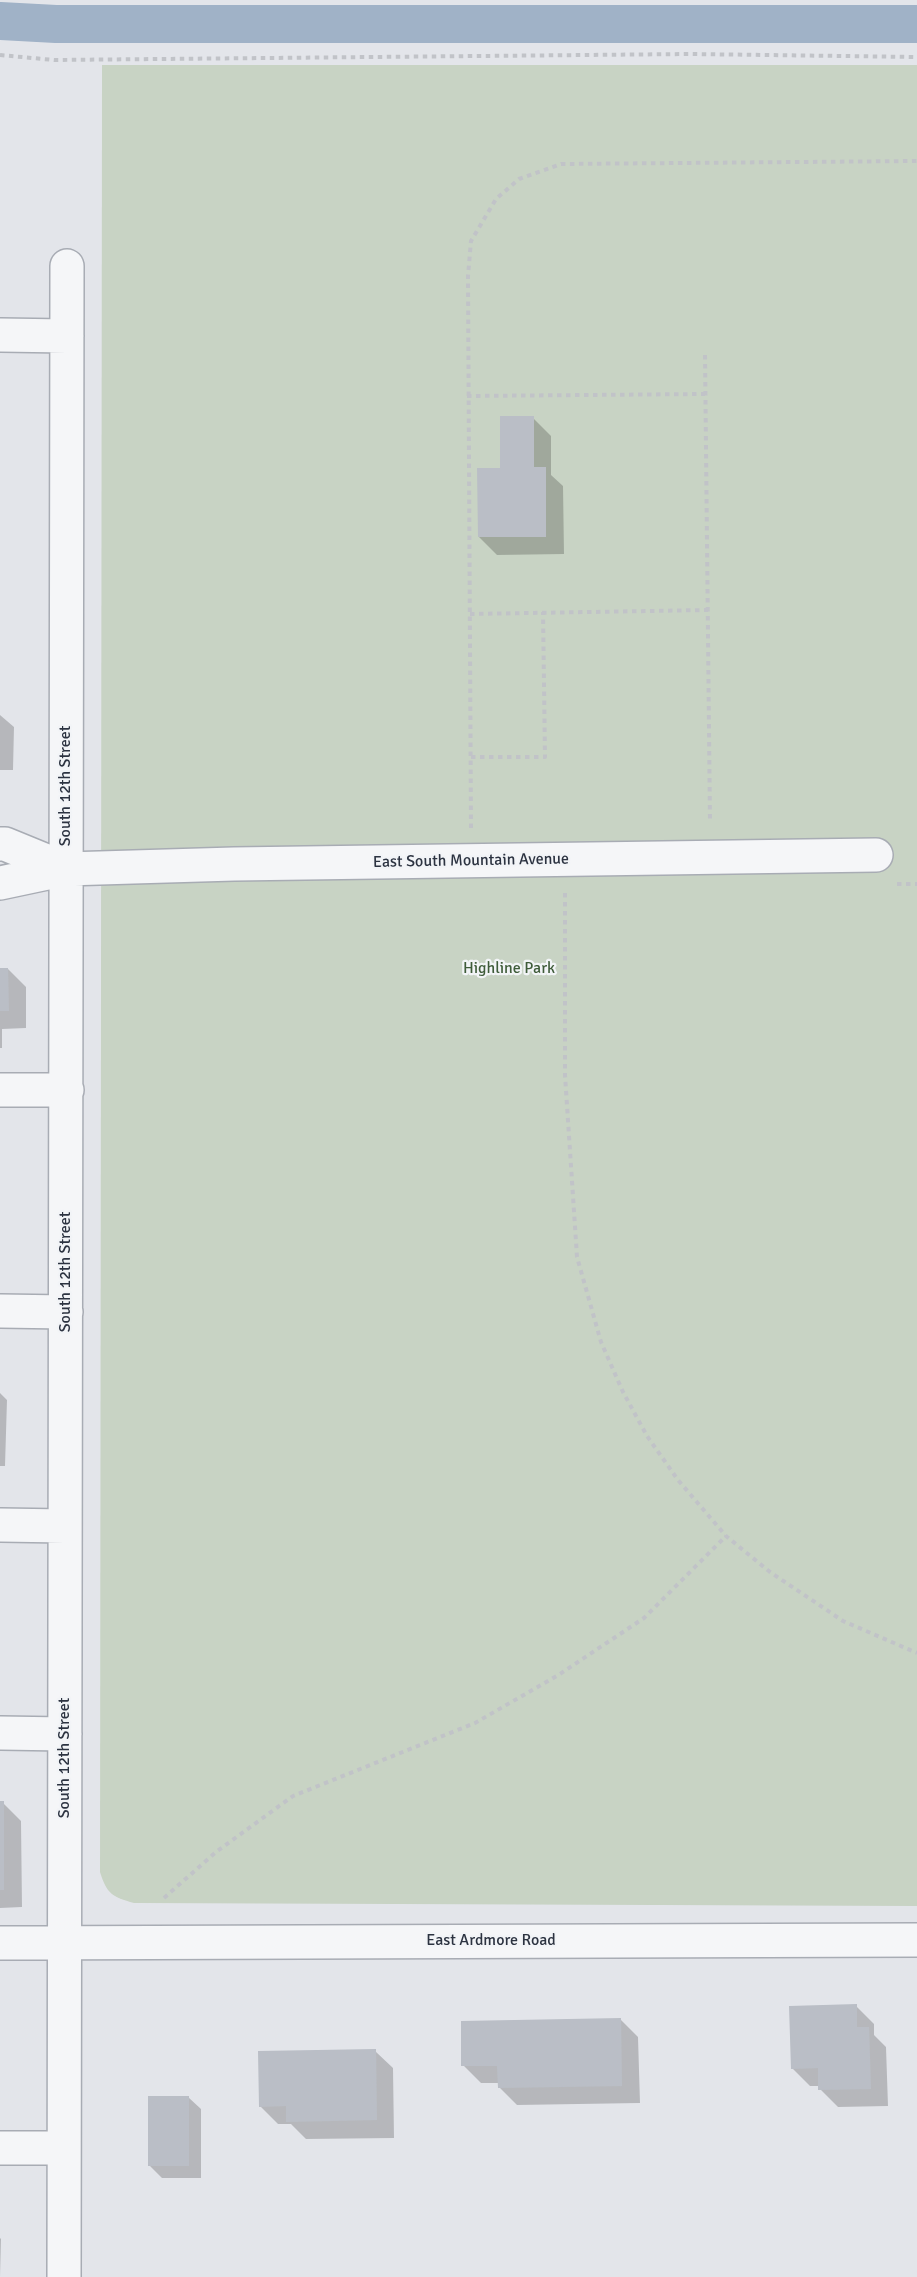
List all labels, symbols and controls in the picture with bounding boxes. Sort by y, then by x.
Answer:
street label: South 12th Street [56,726,76,846]
street label: East South Mountain Avenue [373,850,569,872]
park label: Highline Park [463,959,555,979]
street label: South 12th Street [56,1212,76,1332]
street label: South 12th Street [55,1698,75,1818]
street label: East Ardmore Road [426,1931,556,1951]

